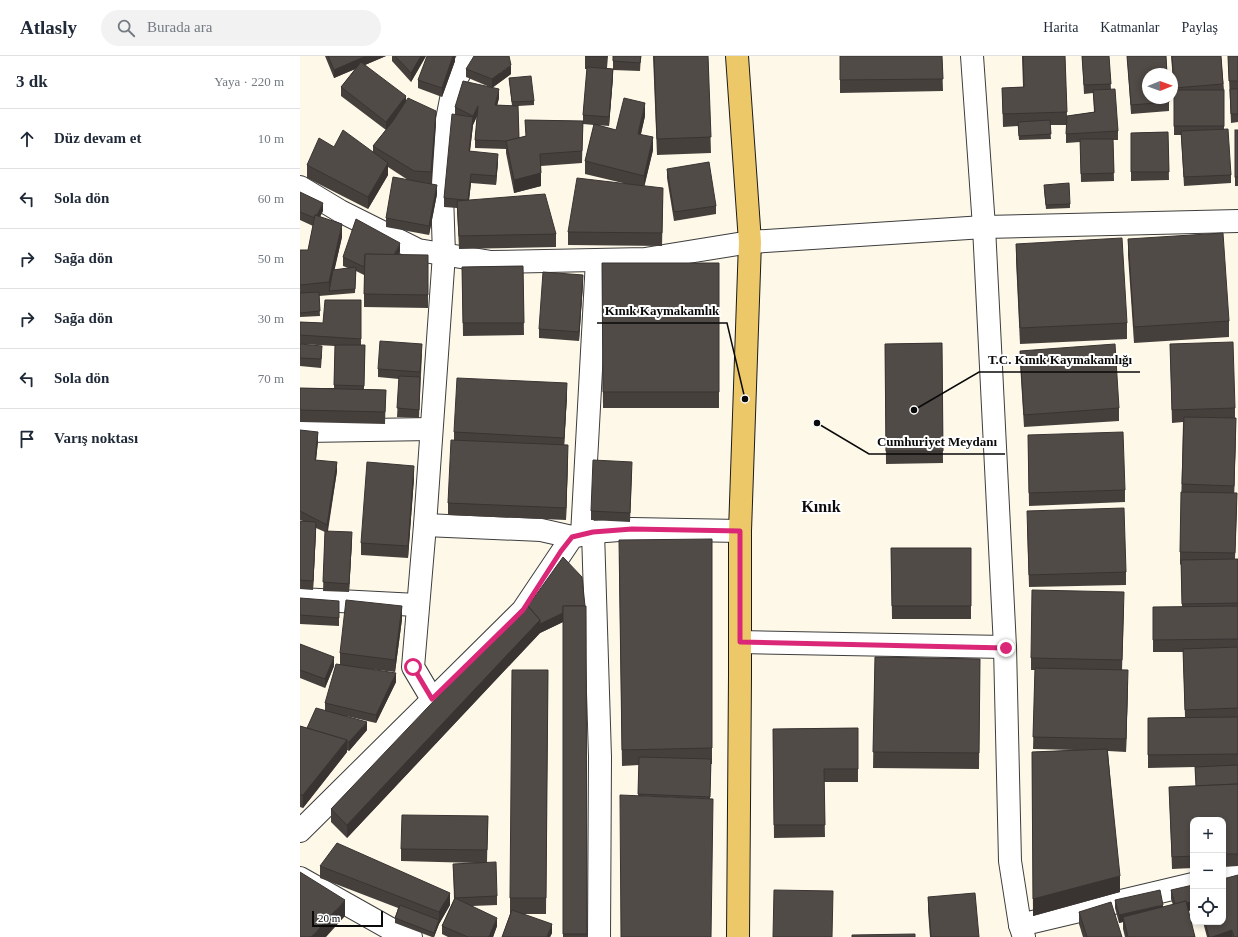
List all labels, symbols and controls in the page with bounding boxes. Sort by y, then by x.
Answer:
search box [101,10,381,46]
text: Atlasly [20,17,77,38]
icon: search [115,17,137,39]
text: Burada ara [147,19,212,35]
text: Harita [1043,20,1078,35]
text: Katmanlar [1100,20,1159,35]
text: Paylaş [1181,20,1218,35]
north arrow [1142,68,1178,104]
text: 3 dk [16,72,48,91]
text: Yaya · 220 m [214,74,284,89]
icon: ahead [16,128,38,150]
text: Düz devam et [54,130,141,146]
text: 10 m [258,131,284,146]
icon: left [16,188,38,210]
text: Sola dön [54,190,109,206]
text: 60 m [258,191,284,206]
icon: right [16,248,38,270]
text: Sağa dön [54,250,113,266]
text: 50 m [258,251,284,266]
callout: Kınık Kaymakamlık [597,298,727,323]
text: Kınık Kaymakamlık [605,303,720,318]
icon: right [16,308,38,330]
text: Sağa dön [54,310,113,326]
text: 30 m [258,311,284,326]
callout: T.C. Kınık Kaymakamlığı [979,347,1140,372]
text: T.C. Kınık Kaymakamlığı [988,352,1132,367]
icon: left [16,368,38,390]
text: Sola dön [54,370,109,386]
text: 70 m [258,371,284,386]
icon: arrive [16,428,38,450]
callout: Cumhuriyet Meydanı [869,429,1005,454]
text: Varış noktası [54,430,138,446]
text: Cumhuriyet Meydanı [877,434,998,449]
district label: Kınık [801,498,841,515]
route end [997,639,1015,657]
route start [404,658,422,676]
map controls [1190,817,1226,925]
button: + [1190,817,1226,853]
button: − [1190,853,1226,889]
button: locate [1190,889,1226,925]
scale bar [312,909,383,928]
text: 20 m [318,912,340,924]

